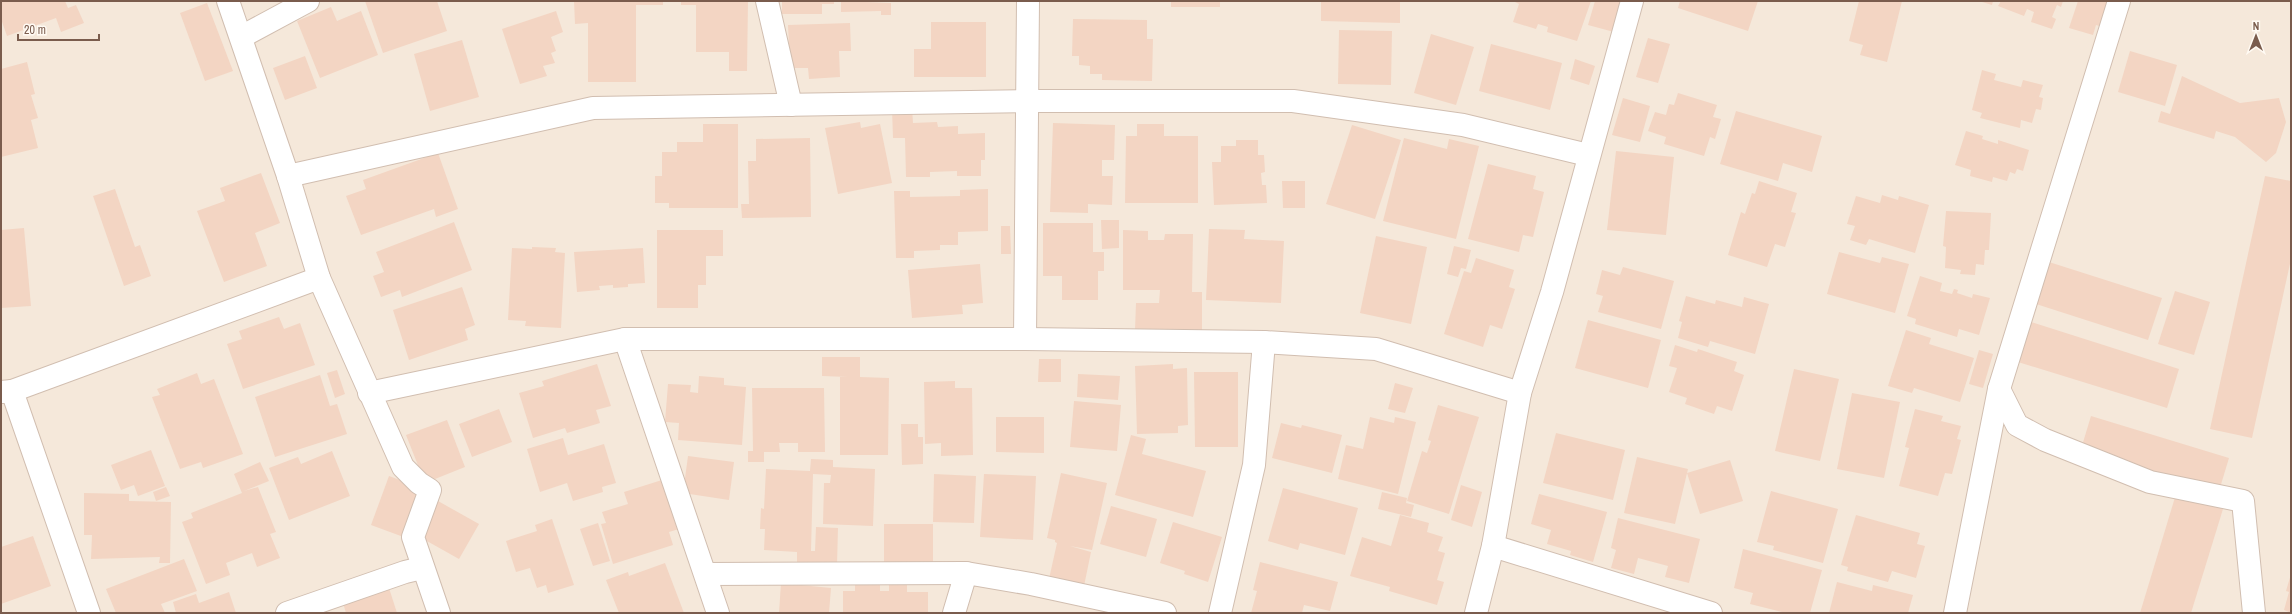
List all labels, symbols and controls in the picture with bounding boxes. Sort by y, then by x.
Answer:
scale bar [18,16,99,42]
north arrow [2236,16,2276,56]
text: N [2253,19,2259,33]
text: 20 m [24,22,46,38]

